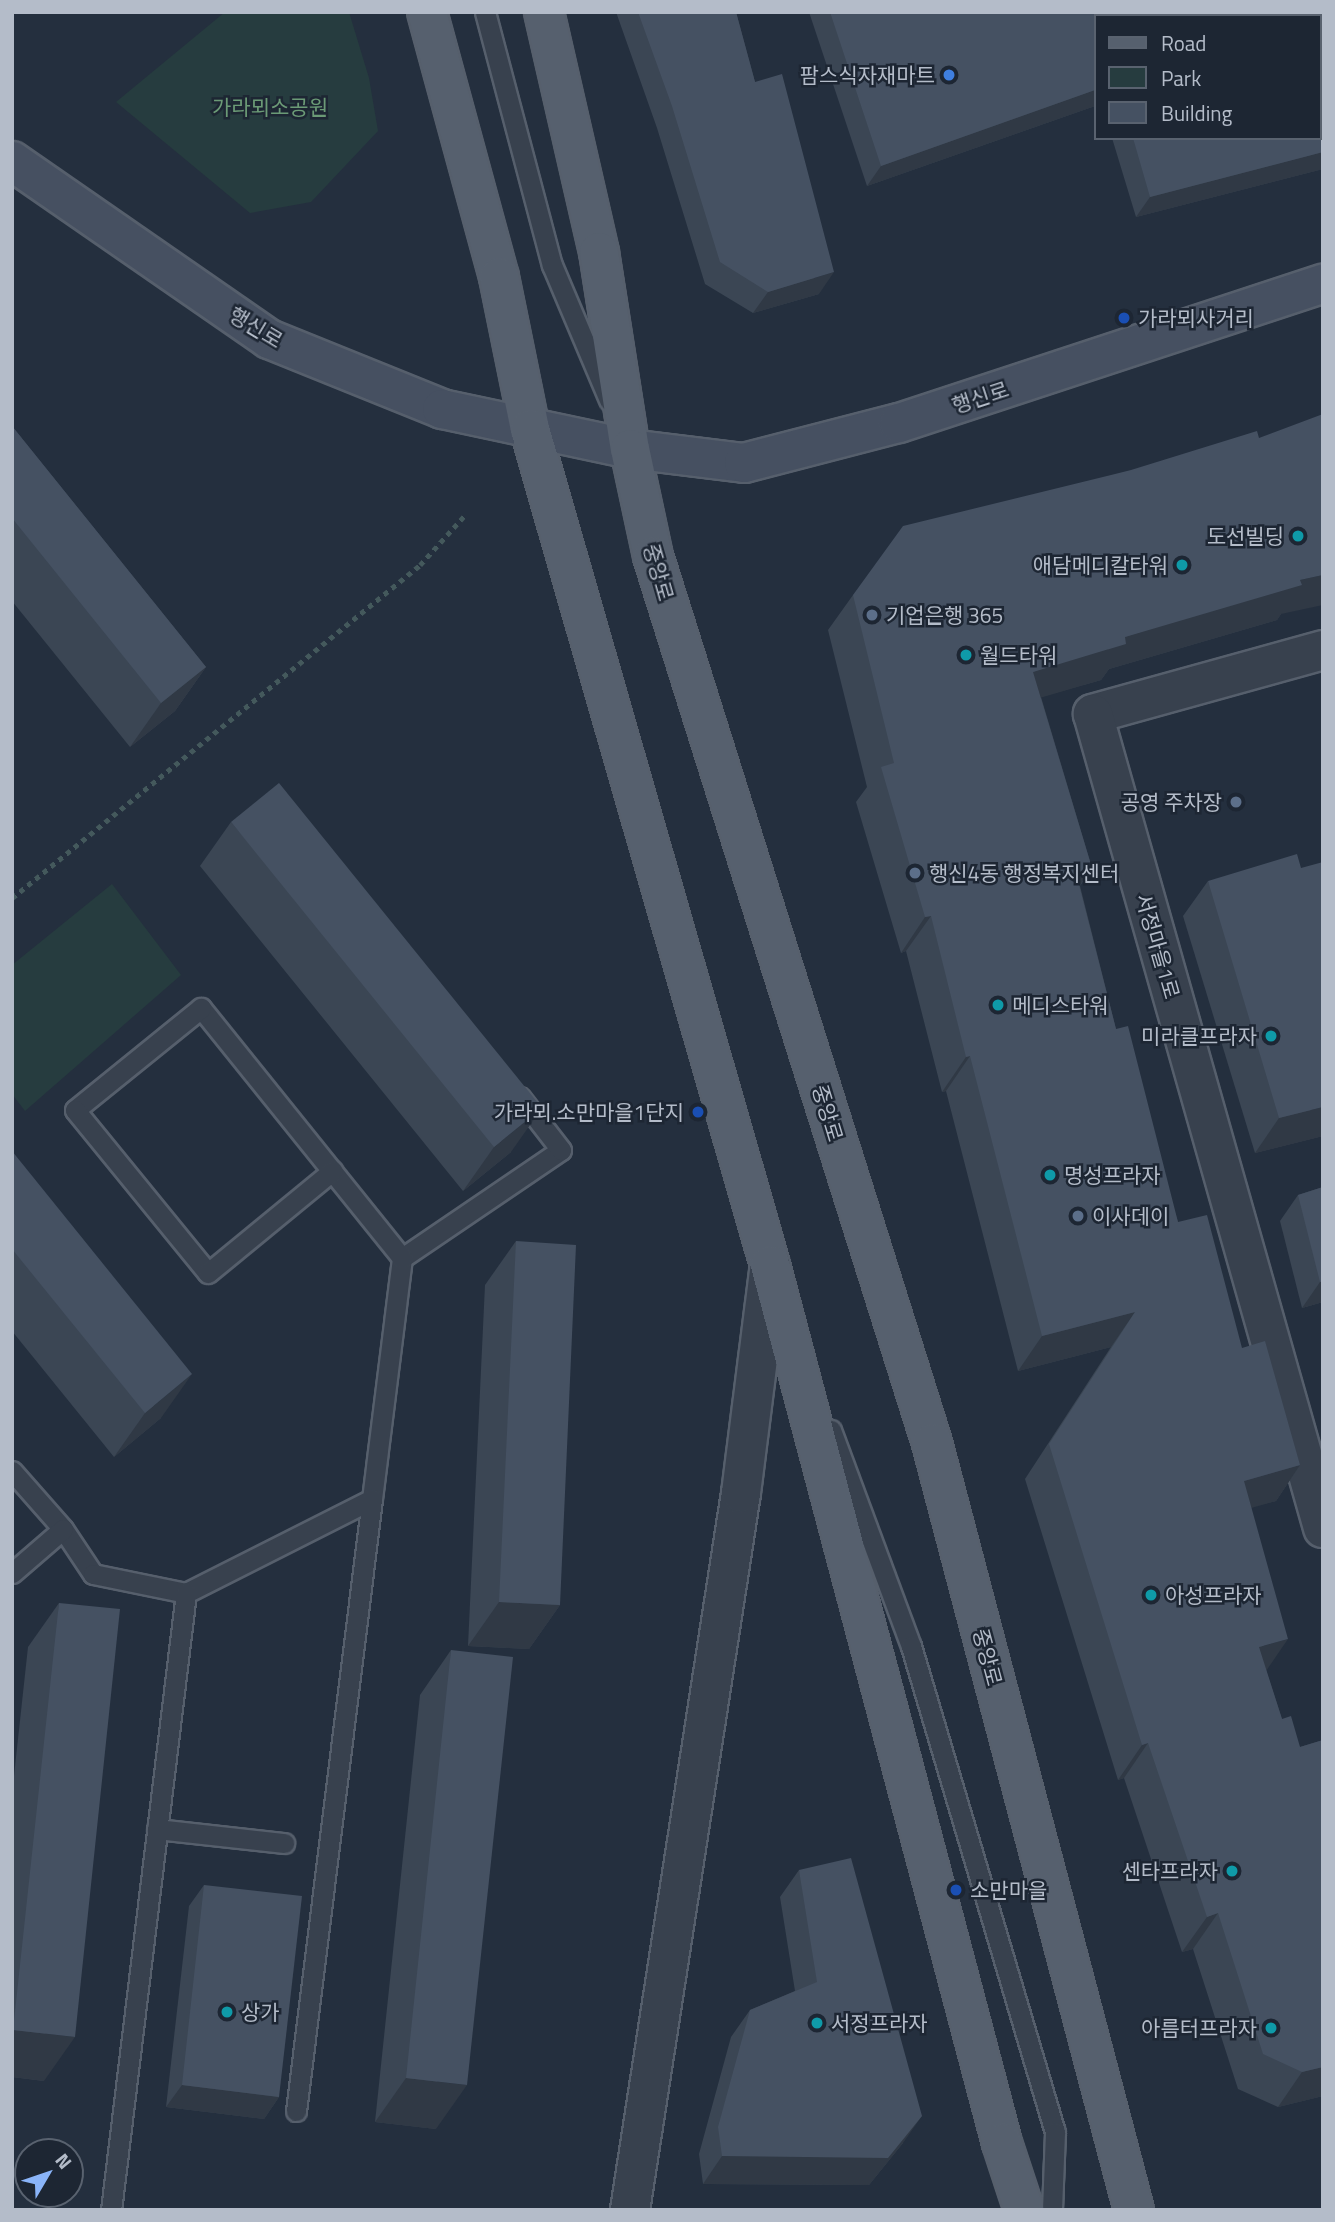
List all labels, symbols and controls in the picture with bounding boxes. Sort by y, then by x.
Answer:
legend [1094,14,1321,140]
text: Road [1161,27,1206,59]
place label: 팜스식자재마트 [800,62,935,88]
text: Park [1161,62,1201,94]
marker: 팜스식자재마트 [941,67,957,83]
park label: 가라뫼소공원 [212,94,328,120]
text: Building [1161,97,1232,129]
street label: 행신로 [225,301,287,353]
place label: 가라뫼사거리 [1138,305,1254,331]
marker: 가라뫼사거리 [1116,310,1132,326]
street label: 행신로 [949,376,1011,418]
place label: 도선빌딩 [1207,523,1284,549]
marker: 도선빌딩 [1290,528,1306,544]
street label: 중앙로 [639,541,679,603]
place label: 애담메디칼타워 [1033,552,1168,578]
marker: 애담메디칼타워 [1174,557,1190,573]
place label: 기업은행 365 [886,602,1003,628]
marker: 기업은행 365 [864,607,880,623]
place label: 월드타워 [980,642,1057,668]
marker: 월드타워 [958,647,974,663]
place label: 공영 주차장 [1121,789,1222,815]
marker: 공영 주차장 [1228,794,1244,810]
place label: 행신4동 행정복지센터 [929,860,1119,886]
marker: 행신4동 행정복지센터 [907,865,923,881]
street label: 서정마을1로 [1131,890,1185,1002]
place label: 메디스타워 [1012,992,1109,1018]
marker: 메디스타워 [990,997,1006,1013]
place label: 미라클프라자 [1141,1023,1257,1049]
marker: 미라클프라자 [1263,1028,1279,1044]
street label: 중앙로 [807,1082,849,1144]
place label: 가라뫼.소만마을1단지 [494,1099,684,1125]
marker: 가라뫼.소만마을1단지 [690,1104,706,1120]
place label: 명성프라자 [1064,1162,1161,1188]
marker: 명성프라자 [1042,1167,1058,1183]
place label: 이사데이 [1092,1203,1169,1229]
marker: 이사데이 [1070,1208,1086,1224]
place label: 아성프라자 [1165,1582,1262,1608]
marker: 아성프라자 [1143,1587,1159,1603]
street label: 중앙로 [968,1626,1008,1688]
place label: 센타프라자 [1121,1858,1218,1884]
marker: 센타프라자 [1224,1863,1240,1879]
place label: 소만마을 [970,1877,1047,1903]
marker: 소만마을 [948,1882,964,1898]
place label: 상가 [241,1999,280,2025]
marker: 상가 [219,2004,235,2020]
place label: 서정프라자 [831,2010,928,2036]
marker: 서정프라자 [809,2015,825,2031]
place label: 아름터프라자 [1141,2015,1257,2041]
marker: 아름터프라자 [1263,2020,1279,2036]
north arrow [14,2138,84,2208]
text: N [49,2146,80,2175]

